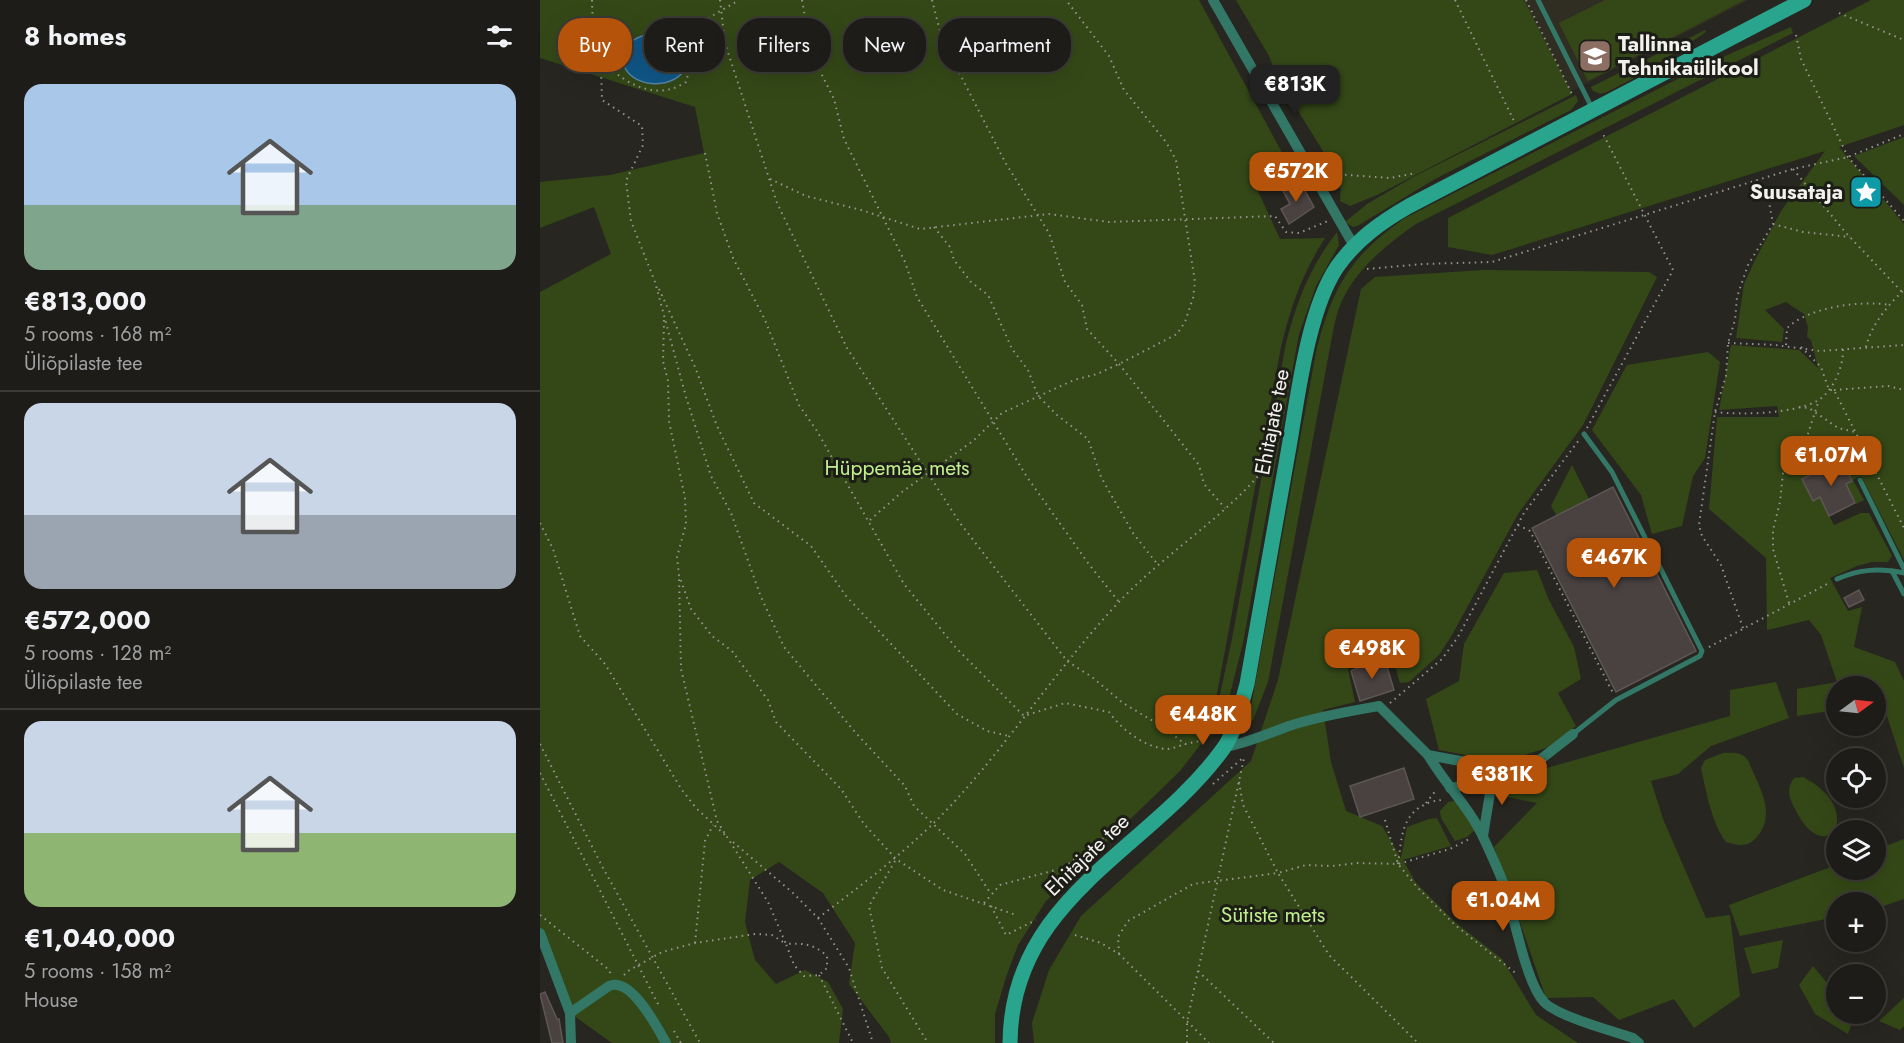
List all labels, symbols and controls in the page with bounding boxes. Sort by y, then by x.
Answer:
text: 8 homes [24,17,126,55]
chip: Buy [558,18,632,72]
chip: Rent [644,18,725,72]
chip: Filters [737,18,831,72]
chip: New [843,18,926,72]
chip: Apartment [938,18,1071,72]
icon: filters [483,20,516,53]
place label: Tallinna Tehnikaülikool [1618,29,1759,83]
school or university icon: Tallinna Tehnikaülikool [1577,38,1613,74]
pin: €813K [1253,65,1337,116]
text: €813K [1264,70,1326,99]
icon: home [216,123,324,231]
pin: €572K [1254,152,1338,203]
text: €572K [1263,157,1329,186]
place icon: Suusataja [1848,174,1884,210]
place label: Suusataja [1750,177,1843,207]
text: €813,000 [24,282,146,320]
text: 5 rooms · 168 m² [24,320,171,349]
text: Üliõpilaste tee [24,349,143,378]
street label: Ehitajate tee [1247,366,1297,478]
pin: €1.07M [1782,436,1880,487]
text: €1.07M [1795,441,1867,470]
icon: home [216,442,324,550]
park label: Hüppemäe mets [824,453,970,483]
pin: €467K [1572,538,1656,589]
text: €467K [1581,543,1647,572]
text: €572,000 [24,601,151,639]
pin: €498K [1330,629,1414,680]
text: €498K [1339,634,1405,663]
text: 5 rooms · 128 m² [24,639,171,668]
text: Üliõpilaste tee [24,668,143,697]
north arrow [1826,676,1886,736]
map controls [1826,676,1886,1024]
pin: €448K [1161,695,1245,746]
text: €448K [1169,700,1237,729]
button: locate [1826,748,1886,808]
pin: €381K [1460,755,1544,806]
icon: home [216,760,324,868]
text: €381K [1471,760,1533,789]
street label: Ehitajate tee [1038,807,1136,903]
button: layers [1826,820,1886,880]
pin: €1.04M [1454,881,1552,932]
text: €1.04M [1466,886,1540,915]
button: + [1826,892,1886,952]
park label: Sütiste mets [1221,900,1325,930]
text: €1,040,000 [24,919,175,957]
text: 5 rooms · 158 m² [24,957,171,986]
button: − [1826,964,1886,1024]
text: House [24,986,78,1015]

